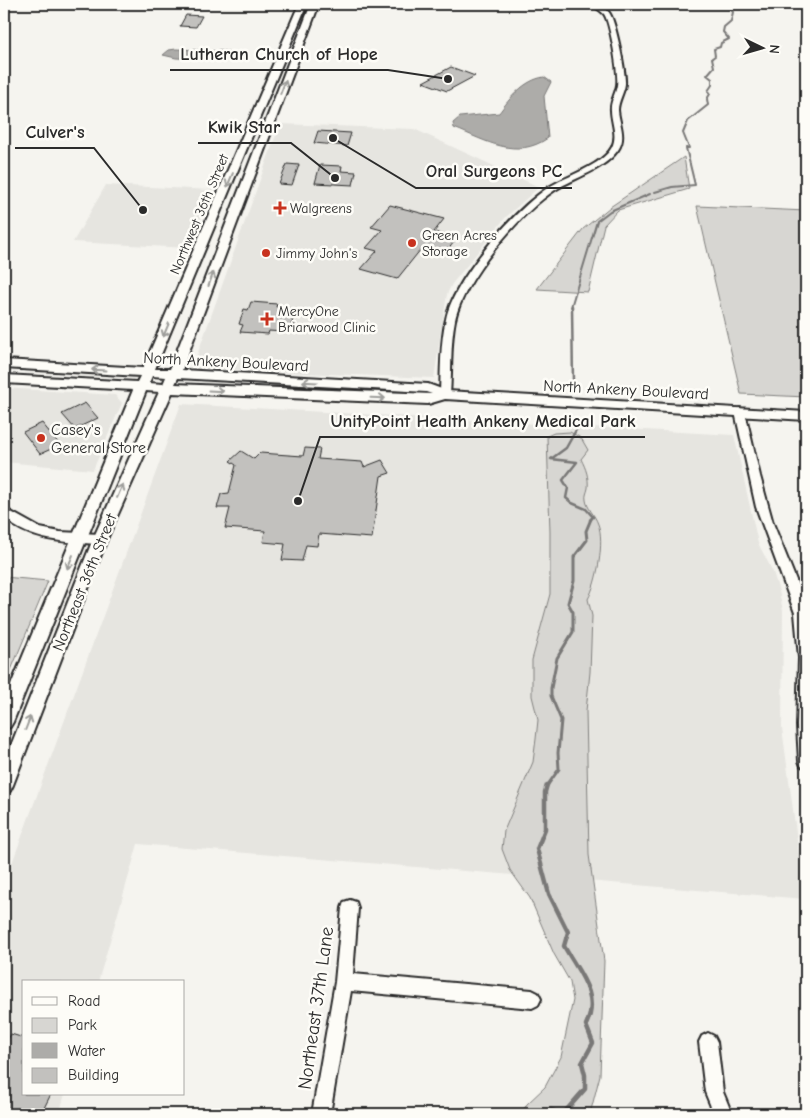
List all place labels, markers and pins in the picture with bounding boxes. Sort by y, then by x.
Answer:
callout: Lutheran Church of Hope [170,37,388,70]
callout: Kwik Star [198,110,291,143]
callout: Culver's [15,115,94,148]
callout: Oral Surgeons PC [416,155,572,188]
place label: Walgreens [290,200,352,217]
marker: Walgreens [274,202,286,214]
place label: Green Acres Storage [422,227,497,260]
marker: Green Acres Storage [406,237,418,249]
place label: Jimmy John's [276,245,357,262]
marker: Jimmy John's [260,247,272,259]
place label: MercyOne Briarwood Clinic [278,303,376,336]
marker: MercyOne Briarwood Clinic [260,312,274,326]
callout: UnityPoint Health Ankeny Medical Park [320,404,645,437]
place label: Casey's General Store [51,421,146,457]
marker: Casey's General Store [35,432,47,444]

